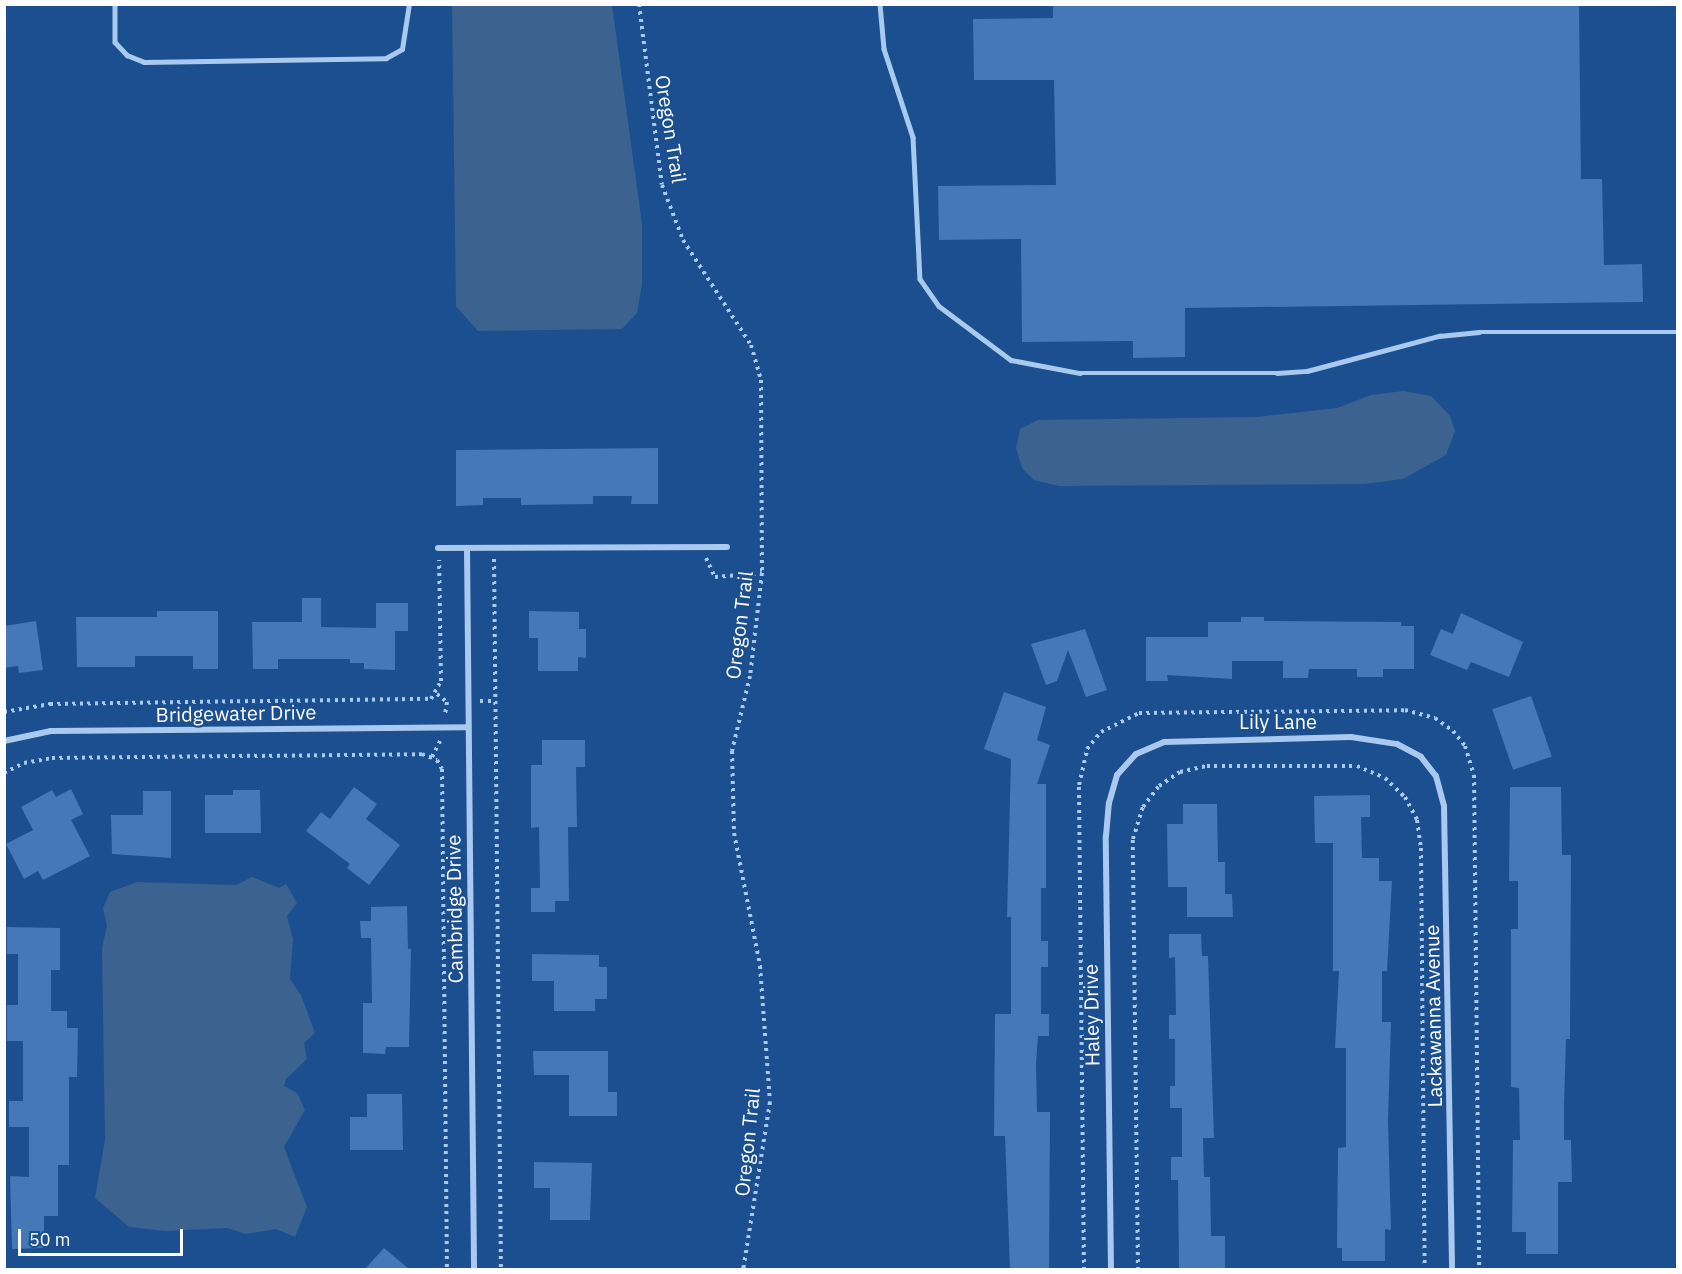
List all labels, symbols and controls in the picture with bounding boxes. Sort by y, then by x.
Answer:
street label: Oregon Trail [651,73,691,185]
street label: Oregon Trail [720,569,758,681]
street label: Bridgewater Drive [156,700,316,726]
street label: Lily Lane [1239,709,1317,733]
street label: Cambridge Drive [441,834,467,984]
street label: Lackawanna Avenue [1419,925,1447,1107]
street label: Haley Drive [1078,964,1104,1066]
street label: Oregon Trail [729,1087,765,1197]
scale bar [21,1217,186,1255]
text: 50 m [29,1228,71,1251]

